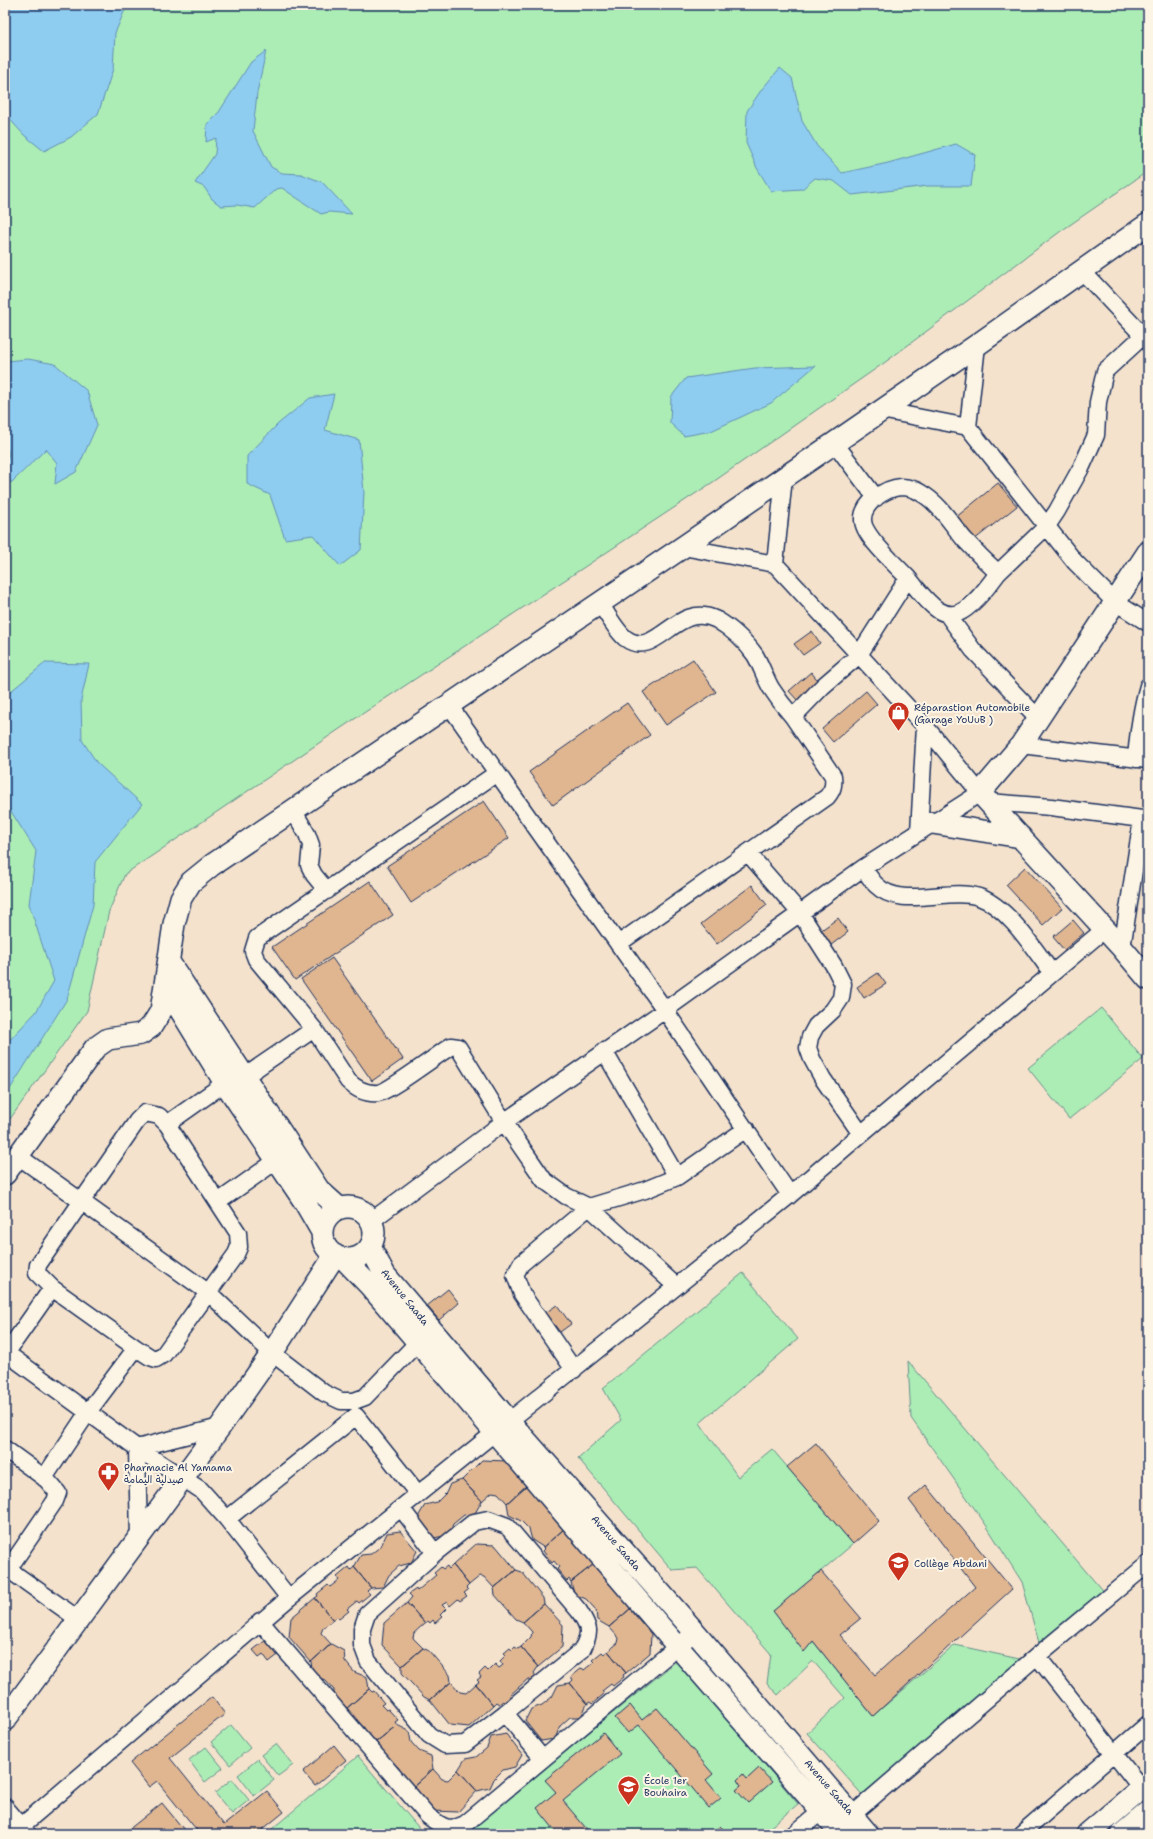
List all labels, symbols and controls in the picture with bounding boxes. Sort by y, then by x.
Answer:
shop icon: Réparastion Automobile (Garage YoUuB ) [886,700,912,733]
place label: Réparastion Automobile (Garage YoUuB ) [914,701,1031,726]
street label: Avenue Saada [378,1266,432,1328]
pharmacy icon: Pharmacie Al Yamama صيدلية اليمامة [95,1460,121,1493]
place label: Pharmacie Al Yamama صيدلية اليمامة [124,1461,233,1486]
street label: Avenue Saada [588,1513,644,1574]
school or university icon: Collège Abdani [886,1550,912,1583]
place label: Collège Abdani [914,1557,987,1570]
street label: Avenue Saada [801,1757,857,1818]
school or university icon: École 1er Bouhaira [615,1773,641,1806]
place label: École 1er Bouhaira [644,1774,688,1799]

